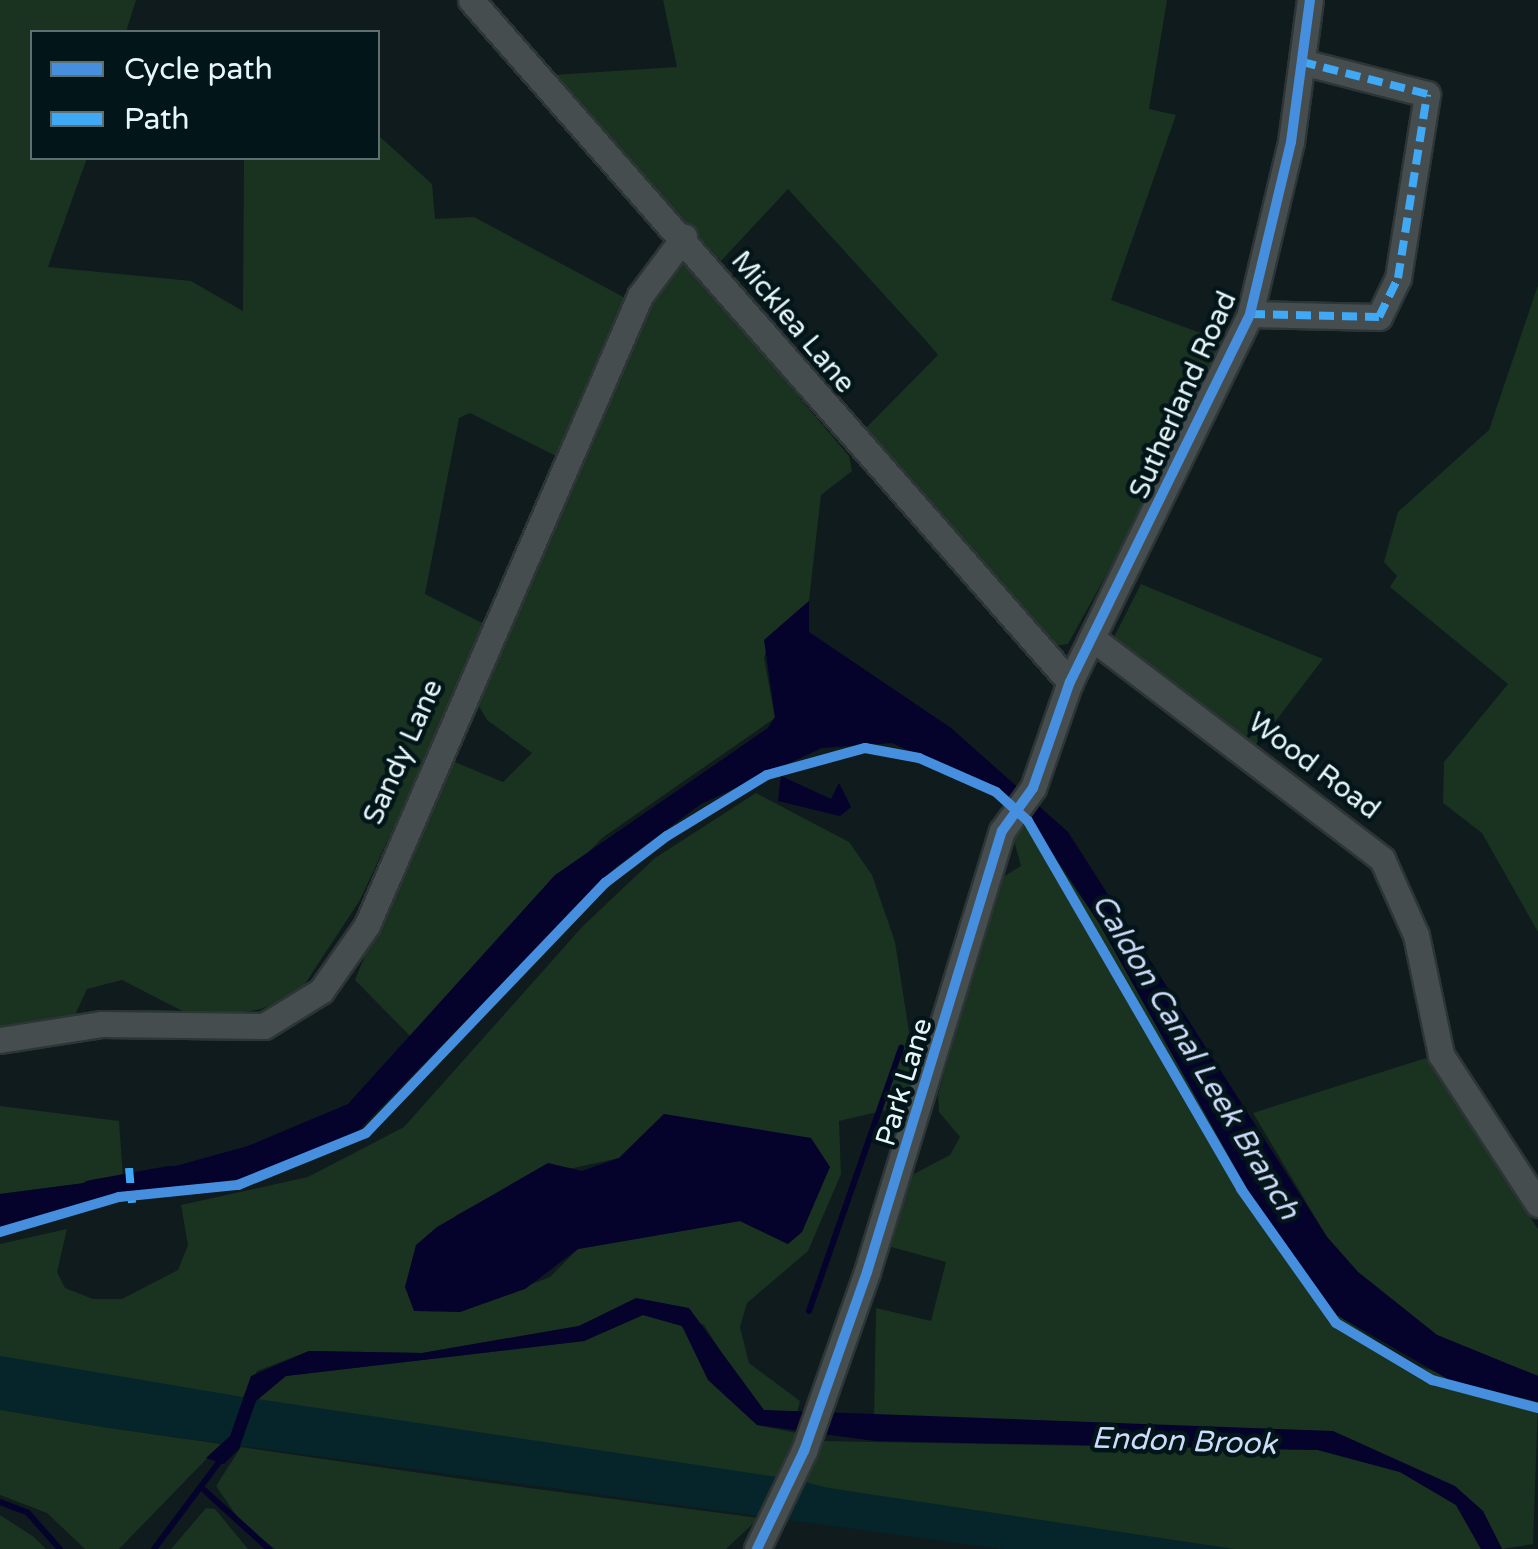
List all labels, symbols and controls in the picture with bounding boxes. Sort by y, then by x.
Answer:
legend [30,30,380,160]
text: Cycle path [124,51,273,88]
text: Path [124,101,190,138]
street label: Micklea Lane [724,244,862,400]
street label: Sutherland Road [1122,286,1244,504]
street label: Sandy Lane [356,674,450,830]
street label: Wood Road [1241,706,1387,826]
water label: Caldon Canal Leek Branch [1083,888,1307,1226]
street label: Park Lane [869,1014,939,1150]
water label: Endon Brook [1091,1421,1277,1463]

